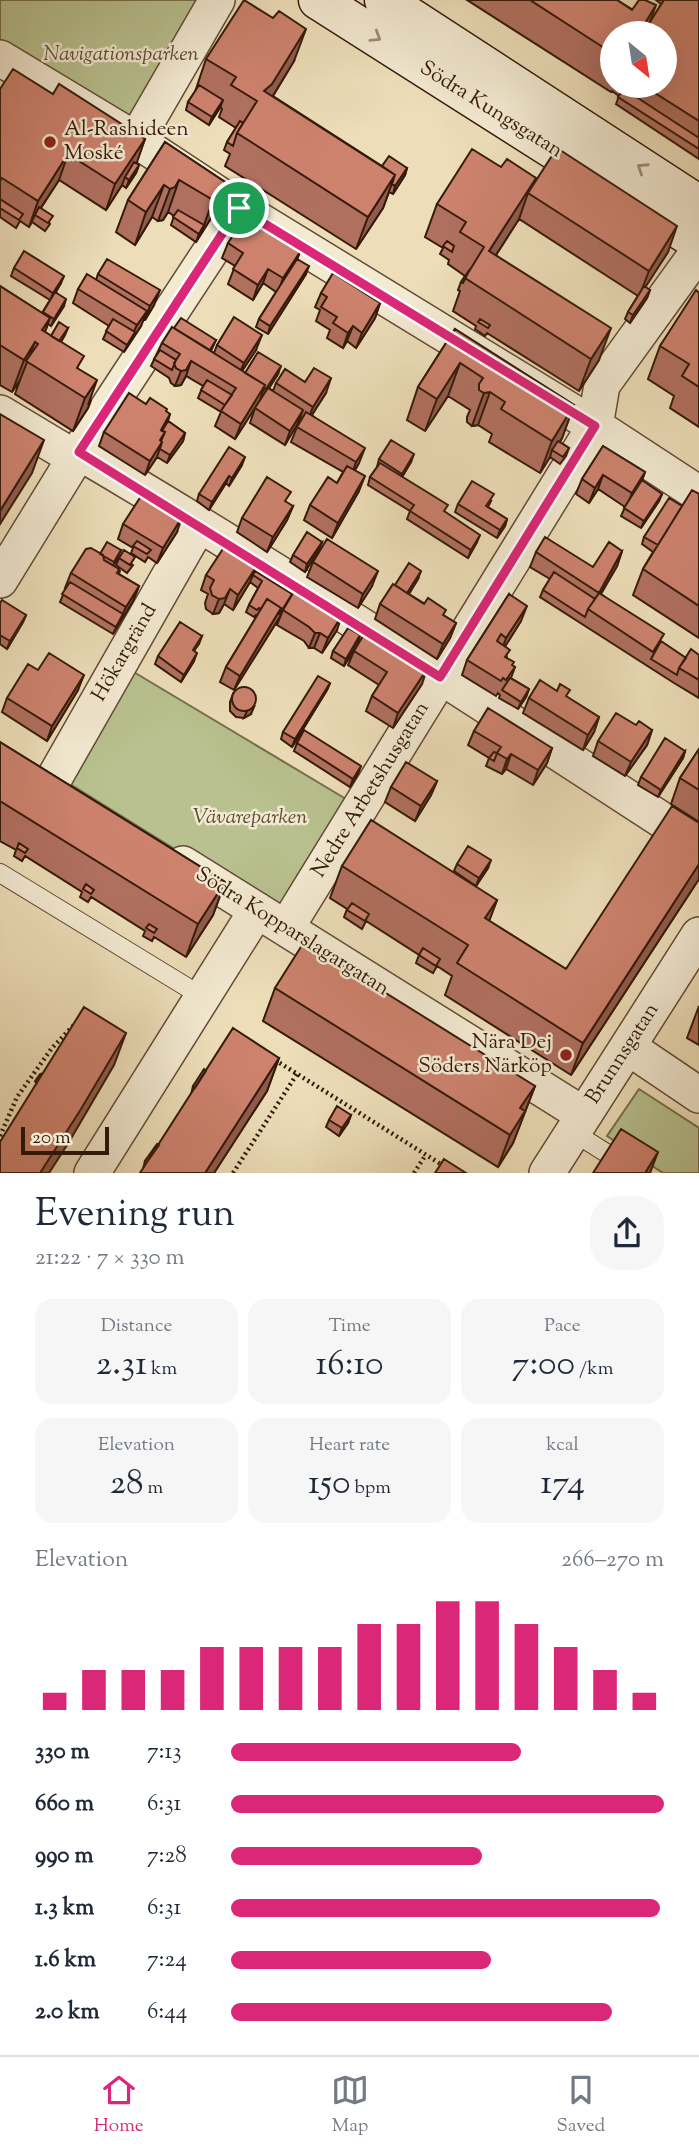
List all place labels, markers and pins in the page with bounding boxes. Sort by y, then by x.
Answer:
place label: Al-Rashideen Moské [64,115,189,169]
marker: Al-Rashideen Moské [42,134,58,150]
pin [209,178,269,238]
place label: Nära Dej Söders Närköp [418,1028,552,1082]
marker: Nära Dej Söders Närköp [558,1047,574,1063]

